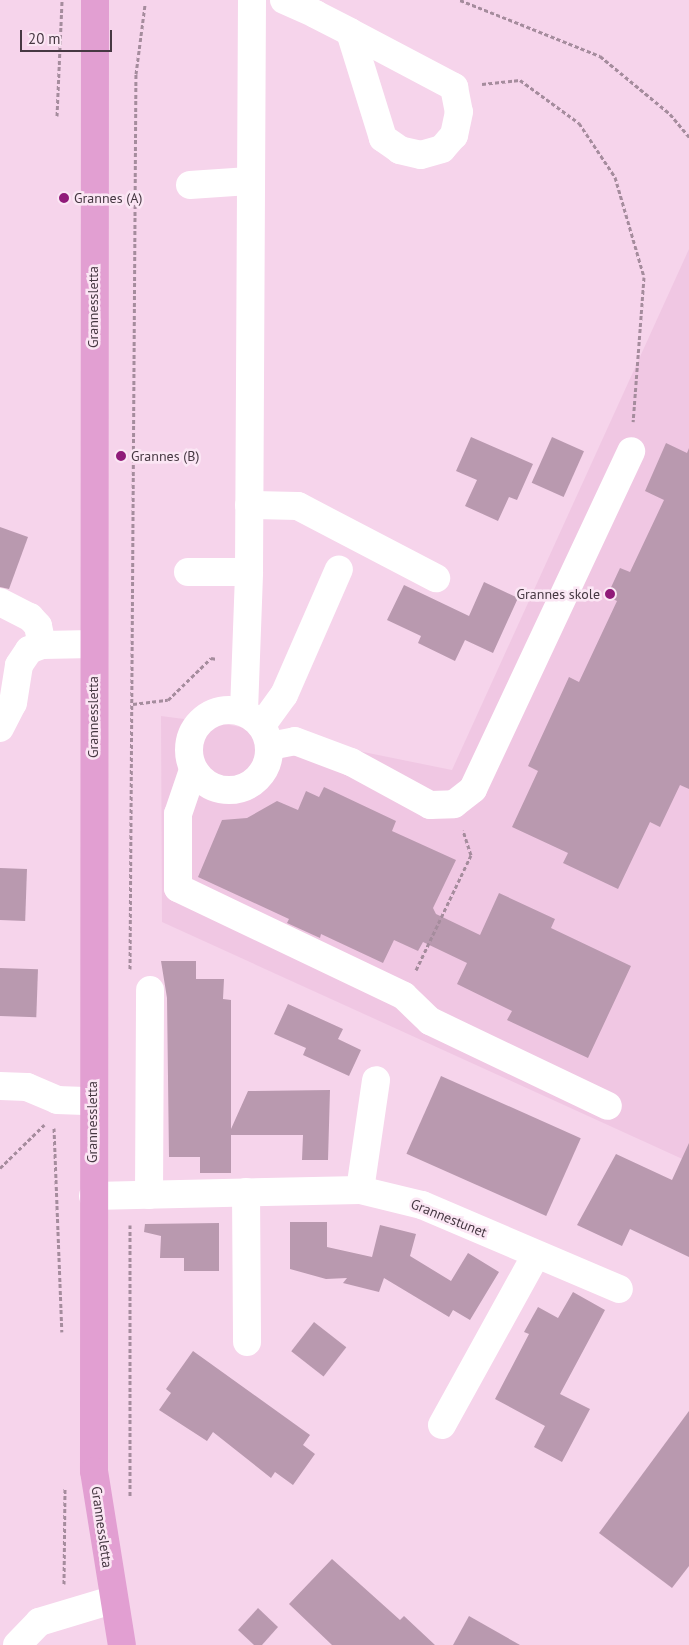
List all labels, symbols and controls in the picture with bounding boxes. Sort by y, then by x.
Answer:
scale bar [22,20,115,52]
text: 20 m [28,29,61,48]
place label: Grannes (A) [74,190,142,206]
marker: Grannes (A) [58,192,70,204]
street label: Grannessletta [85,266,101,348]
place label: Grannes (B) [131,448,199,464]
marker: Grannes (B) [115,450,127,462]
place label: Grannes skole [517,586,600,602]
marker: Grannes skole [604,588,616,600]
street label: Grannessletta [85,676,101,758]
street label: Grannessletta [84,1081,100,1163]
street label: Grannestunet [409,1195,489,1241]
street label: Grannessletta [88,1485,116,1569]

